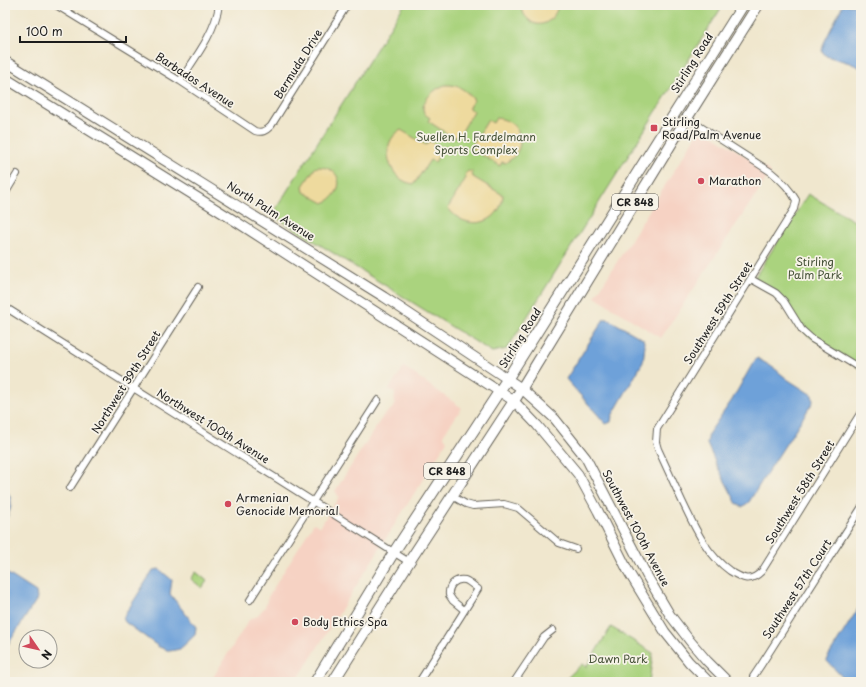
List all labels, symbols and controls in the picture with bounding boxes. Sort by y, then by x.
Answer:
scale bar [20,18,126,44]
text: 100 m [26,22,63,40]
street label: Bermuda Drive [269,25,326,102]
street label: Stirling Road [666,29,717,96]
street label: Barbados Avenue [152,48,238,112]
place label: Stirling Road/Palm Avenue [662,113,761,143]
marker: Stirling Road/Palm Avenue [649,123,659,133]
park label: Suellen H. Fardelmann Sports Complex [416,128,536,158]
place label: Marathon [709,172,761,189]
marker: Marathon [696,176,706,186]
street label: North Palm Avenue [224,177,319,245]
road number: CR 848 [612,194,658,210]
park label: Stirling Palm Park [788,253,843,283]
street label: Southwest 59th Street [679,258,756,367]
street label: Stirling Road [494,304,545,371]
street label: Northwest 39th Street [87,326,165,437]
street label: Northwest 100th Avenue [154,384,273,468]
street label: Southwest 58th Street [761,436,839,547]
road number: CR 848 [424,463,470,479]
street label: Southwest 100th Avenue [598,466,675,590]
place label: Armenian Genocide Memorial [236,489,339,519]
marker: Armenian Genocide Memorial [223,499,233,509]
street label: Southwest 57th Court [758,535,836,642]
place label: Body Ethics Spa [303,613,388,630]
marker: Body Ethics Spa [290,617,300,627]
north arrow [18,629,58,669]
text: N [37,647,56,663]
park label: Dawn Park [588,650,648,667]

